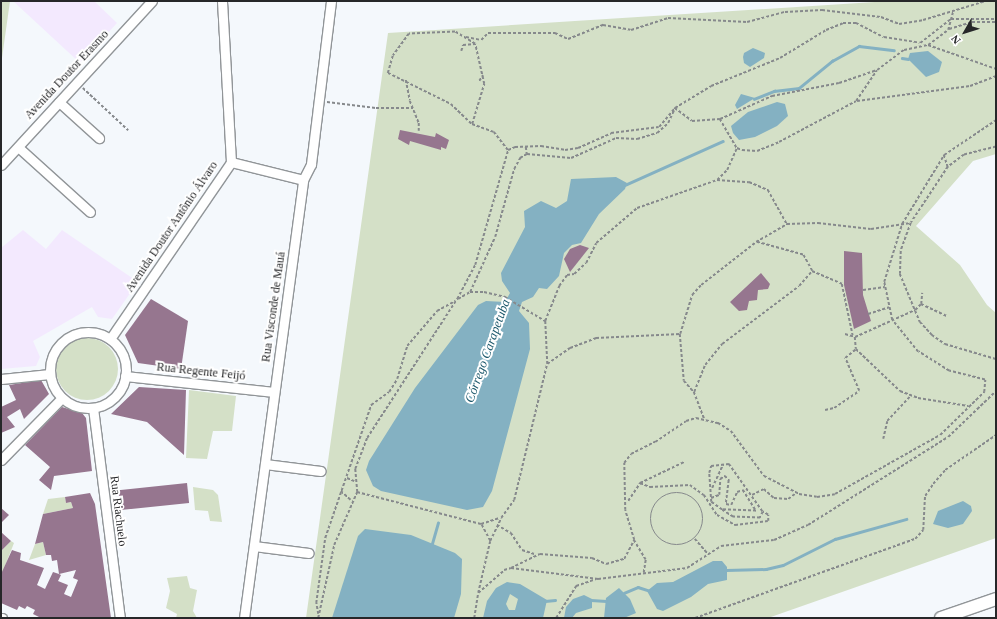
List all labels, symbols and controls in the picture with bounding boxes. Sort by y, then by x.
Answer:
north arrow [945,12,985,52]
street label: Avenida Doutor Erasmo [22,28,112,122]
text: N [949,33,963,46]
street label: Avenida Doutor Antônio Álvaro [123,159,221,295]
street label: Rua Visconde de Mauá [259,251,289,363]
water label: Córrego Carapetuba [462,297,514,405]
street label: Rua Regente Feijó [156,360,246,384]
street label: Rua Riachuelo [107,475,129,547]

